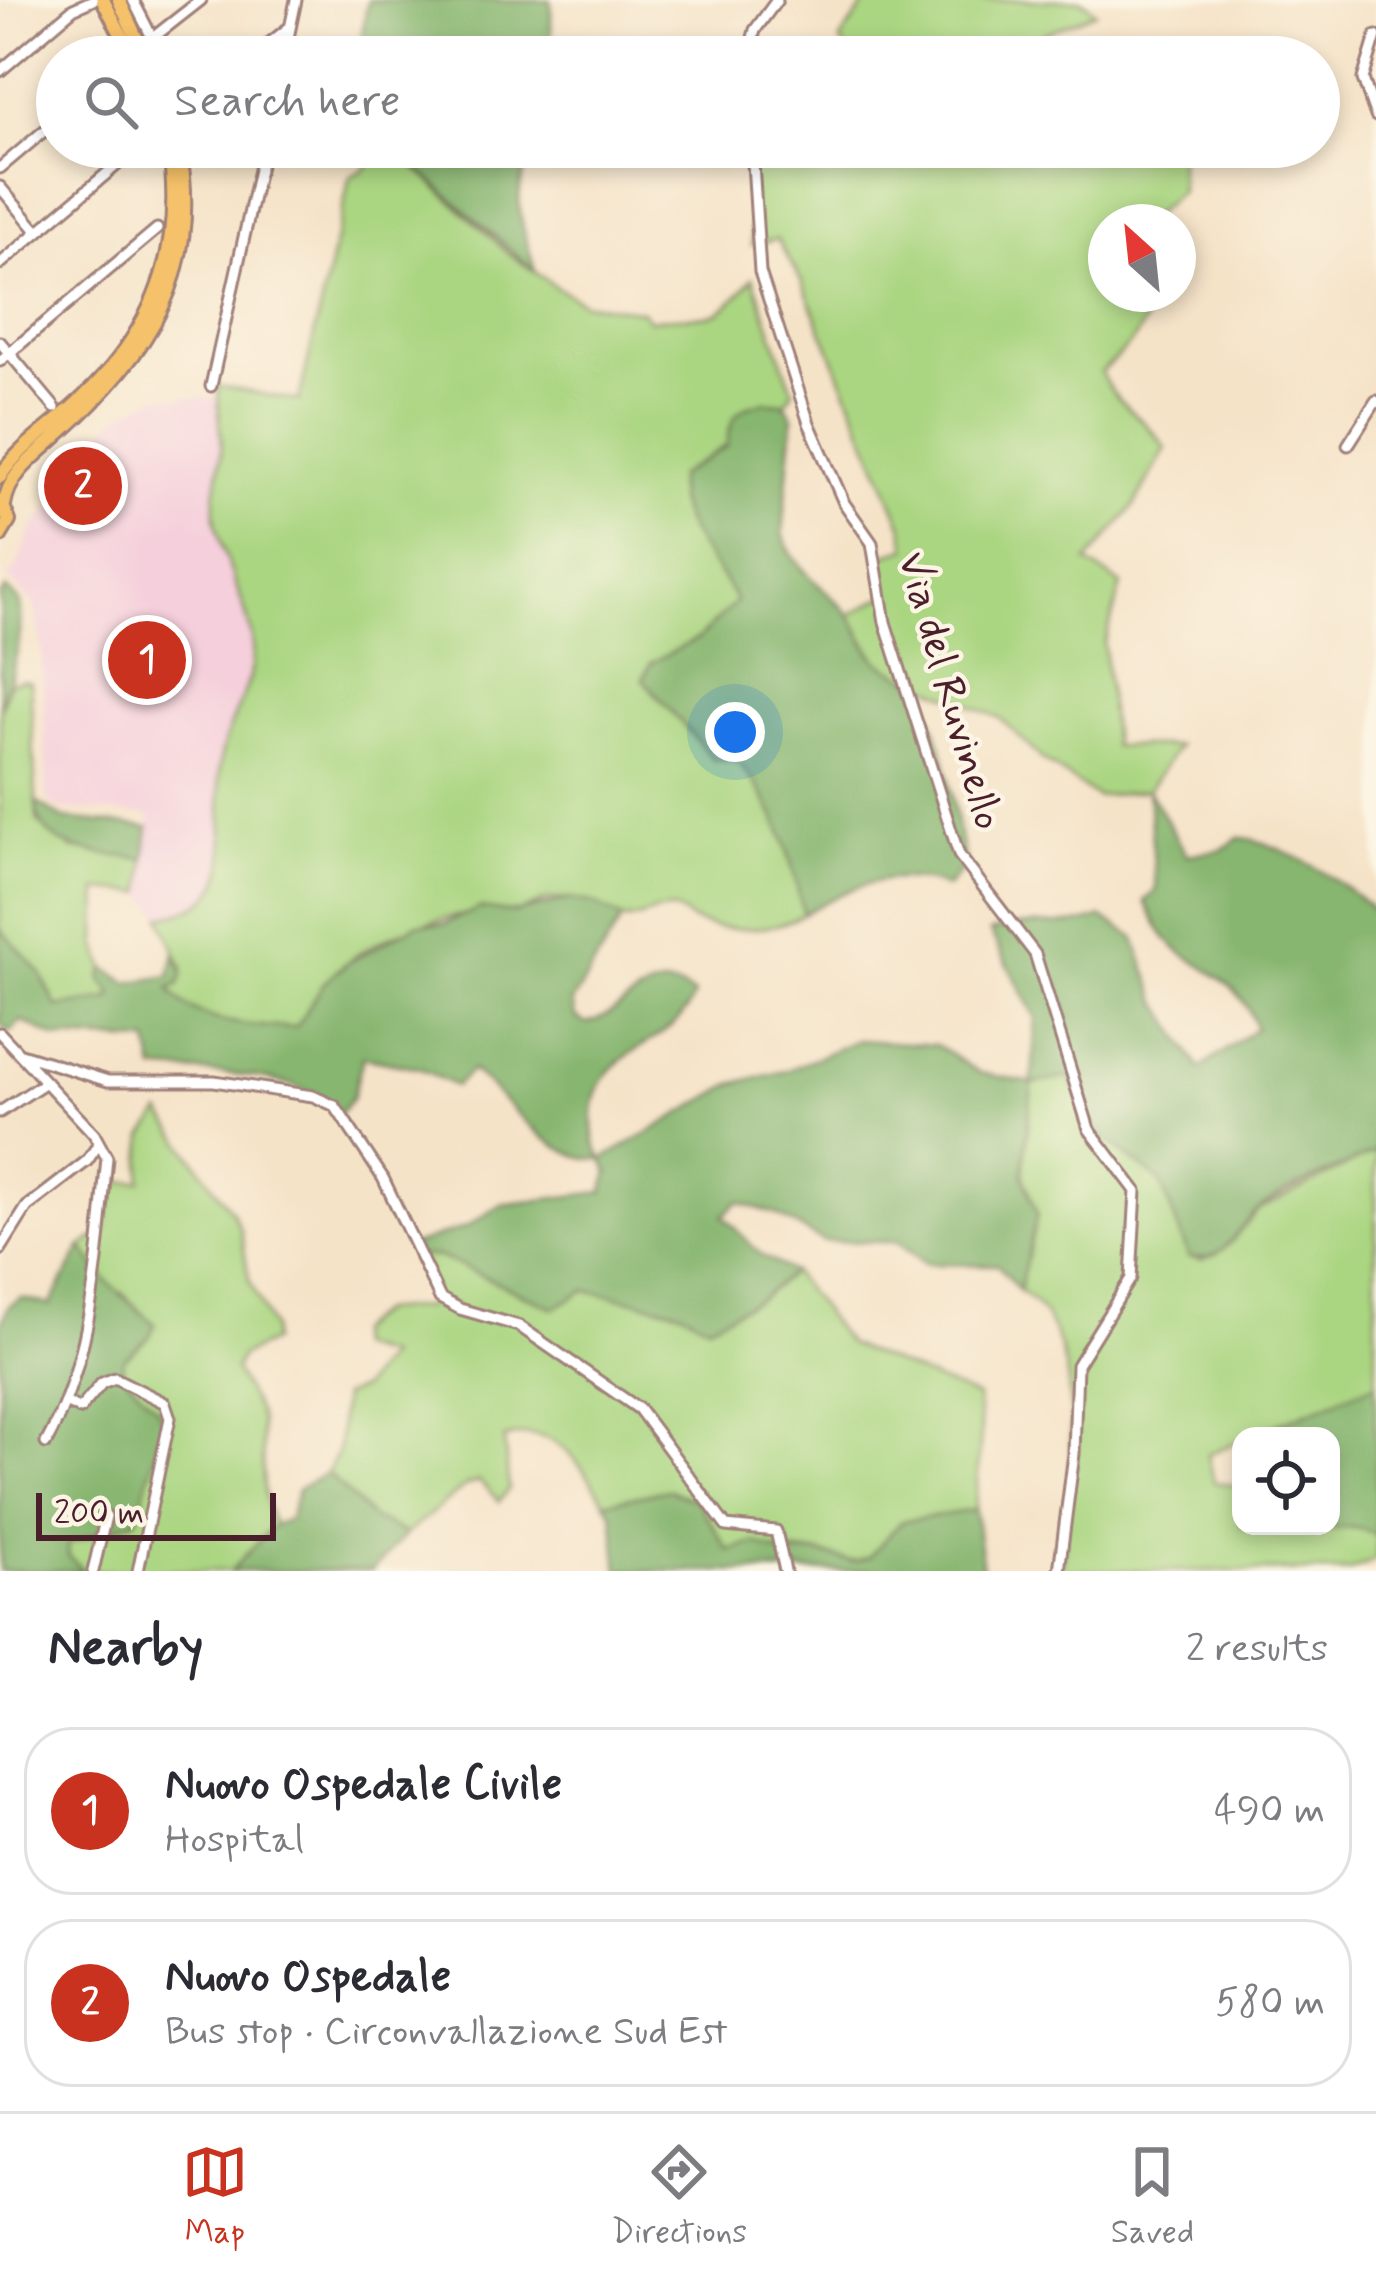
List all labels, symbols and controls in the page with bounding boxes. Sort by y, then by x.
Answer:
search box [36,36,1340,168]
icon: search [78,69,144,135]
text: Search here [174,73,401,132]
north arrow [1088,204,1196,312]
pin: 2 [44,441,122,531]
street label: Via del Ruvinello [883,546,1015,836]
pin: 1 [108,615,186,705]
your location [705,702,765,762]
map controls [1232,1427,1340,1535]
button: locate [1232,1427,1340,1535]
scale bar [36,1487,276,1540]
text: 200 m [54,1492,144,1536]
text: Nearby [48,1616,203,1682]
text: 2 results [1186,1624,1328,1675]
text: Nuovo Ospedale Civile [165,1756,562,1815]
text: 1 [81,1786,99,1837]
text: 490 m [1214,1786,1325,1837]
text: Hospital [165,1815,304,1866]
text: Nuovo Ospedale [165,1948,451,2007]
text: 2 [80,1978,100,2029]
text: 580 m [1215,1978,1325,2029]
text: Bus stop · Circonvallazione Sud Est [165,2007,728,2058]
tab: Map [182,2139,248,2255]
tab: Directions [611,2139,747,2255]
tab: Saved [1111,2139,1194,2255]

